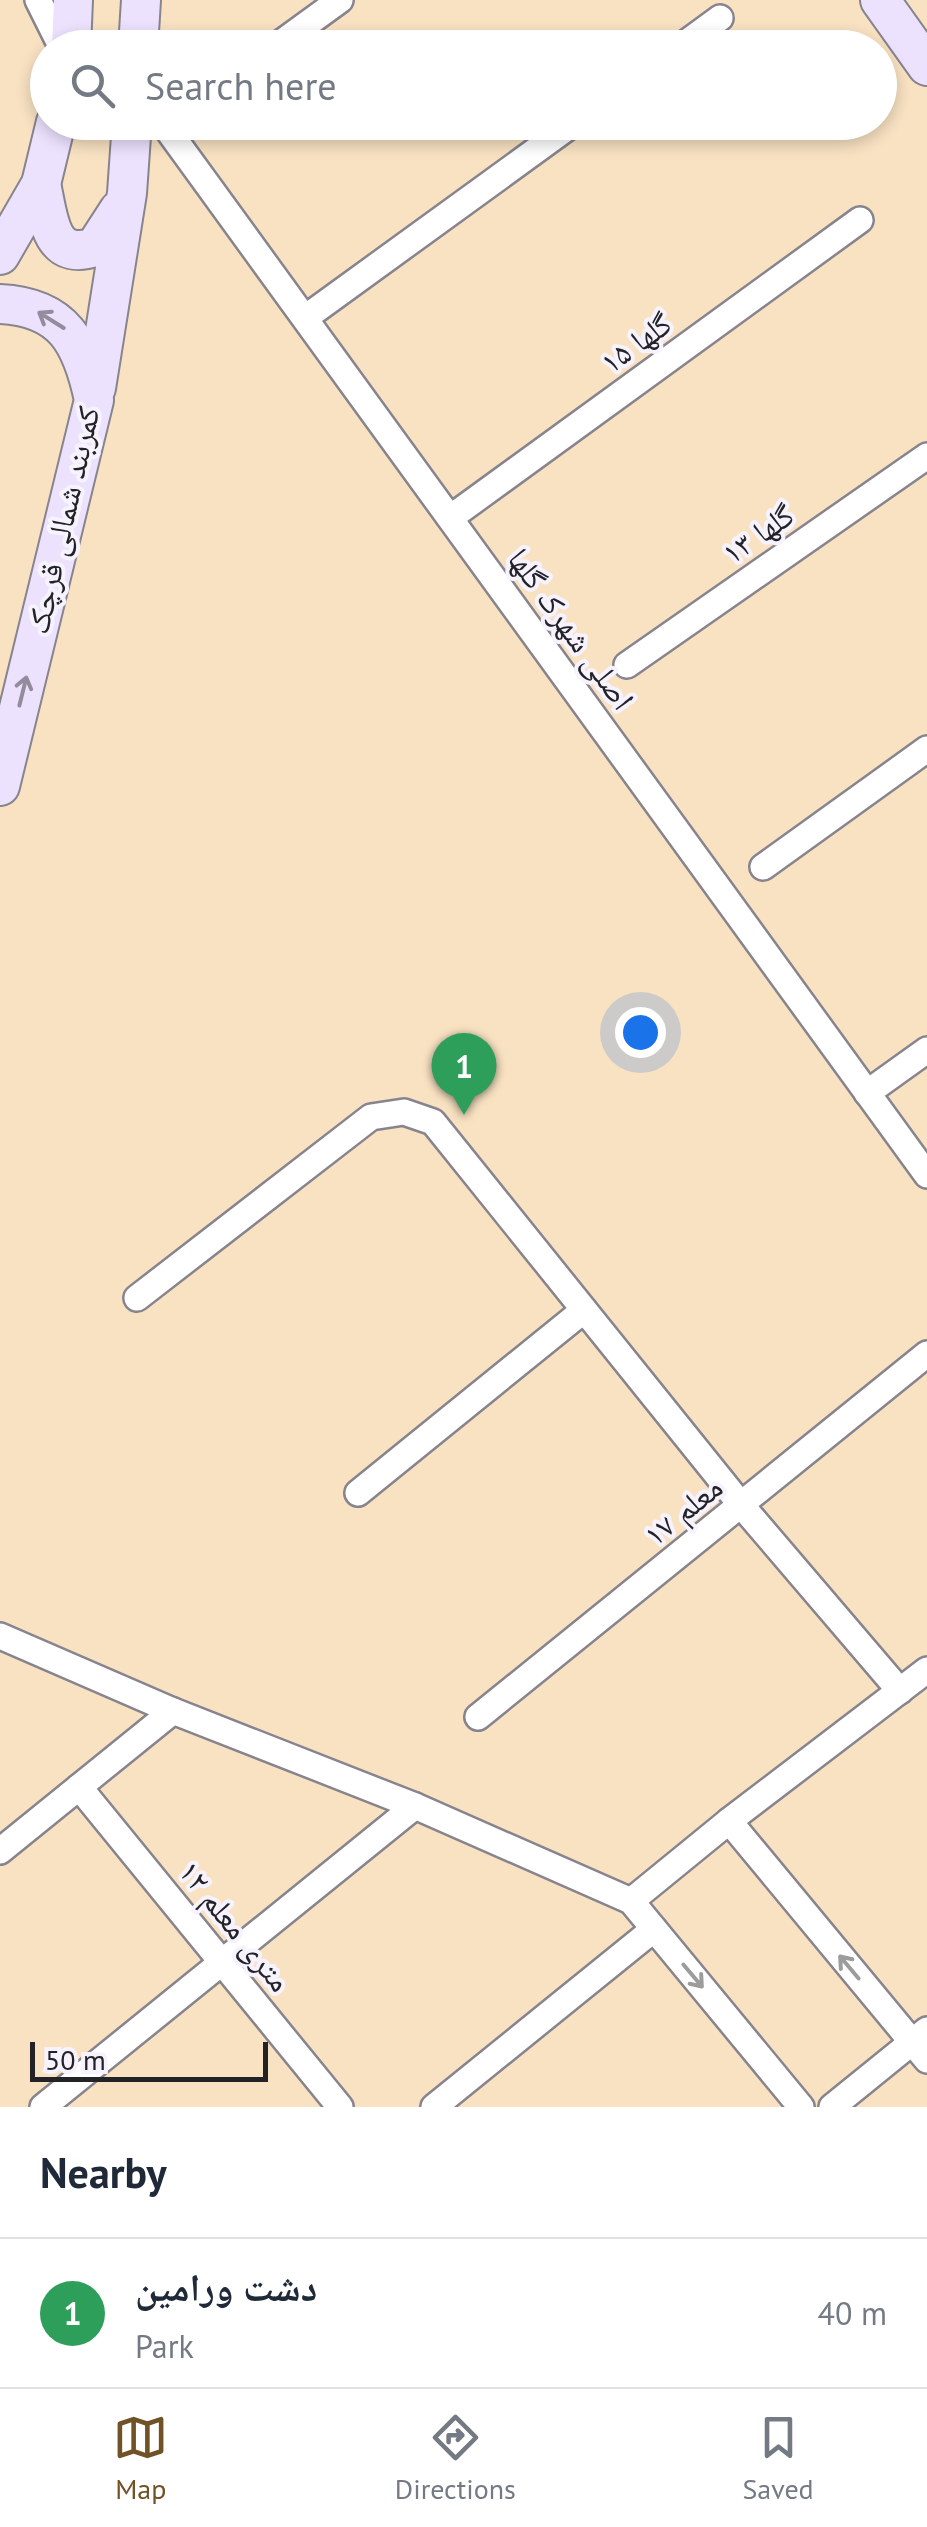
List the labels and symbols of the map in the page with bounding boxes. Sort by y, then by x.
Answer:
street label: گلها ۱۵ [591,302,680,382]
one-way arrow [38,310,66,330]
street label: کمربند شمالی قرچک [15,402,109,638]
street label: گلها ۱۳ [713,493,802,573]
street label: اصلی شهرک گلها [499,539,645,718]
one-way arrow [15,676,33,708]
your location [615,1007,666,1058]
pin: 1 [432,1032,496,1115]
street label: معلم ۱۷ [634,1466,731,1556]
street label: ۱۲ متری معلم [169,1851,302,2000]
one-way arrow [839,1954,861,1980]
one-way arrow [682,1963,704,1989]
scale bar [30,2037,268,2082]

